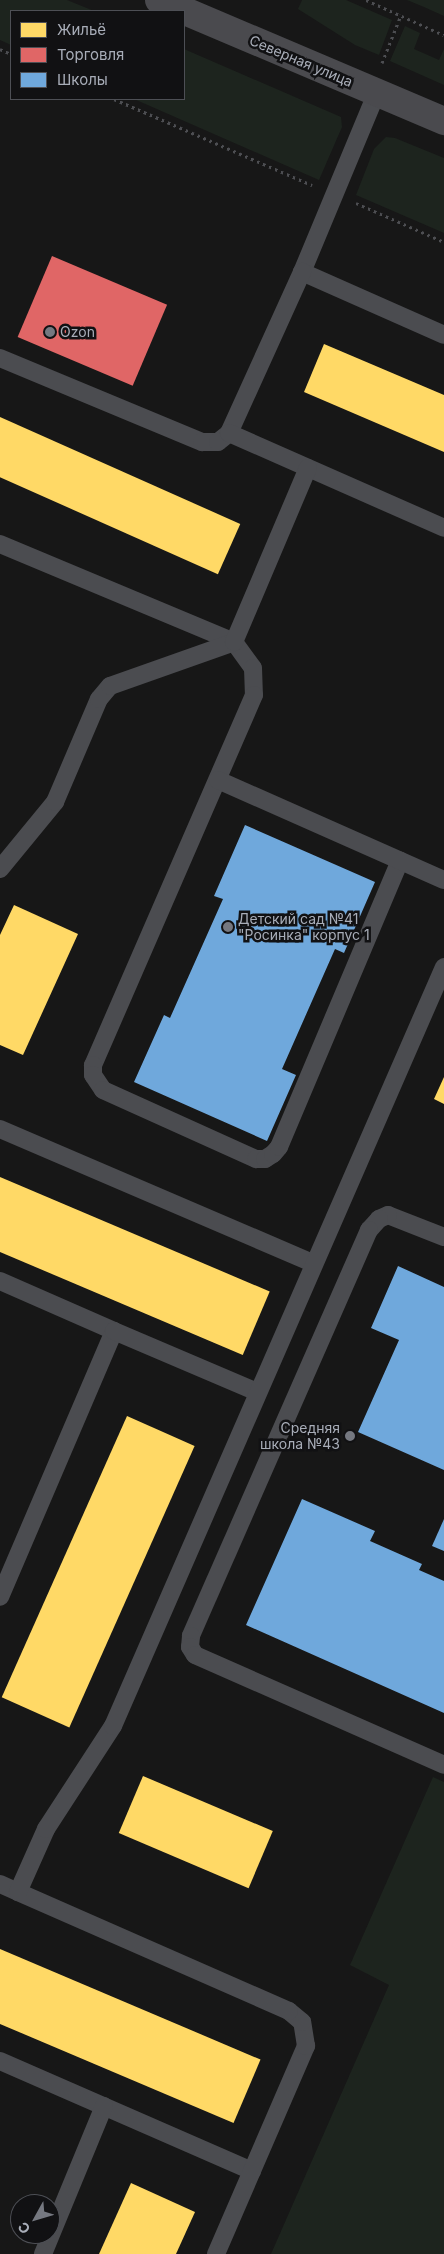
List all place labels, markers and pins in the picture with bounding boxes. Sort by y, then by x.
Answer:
place label: Ozon [60,324,95,340]
marker: Ozon [44,326,56,338]
place label: Детский сад №41 "Росинка" корпус 1 [238,911,370,944]
marker: Детский сад №41 "Росинка" корпус 1 [222,921,234,933]
place label: Средняя школа №43 [260,1420,340,1452]
marker: Средняя школа №43 [344,1430,356,1442]

